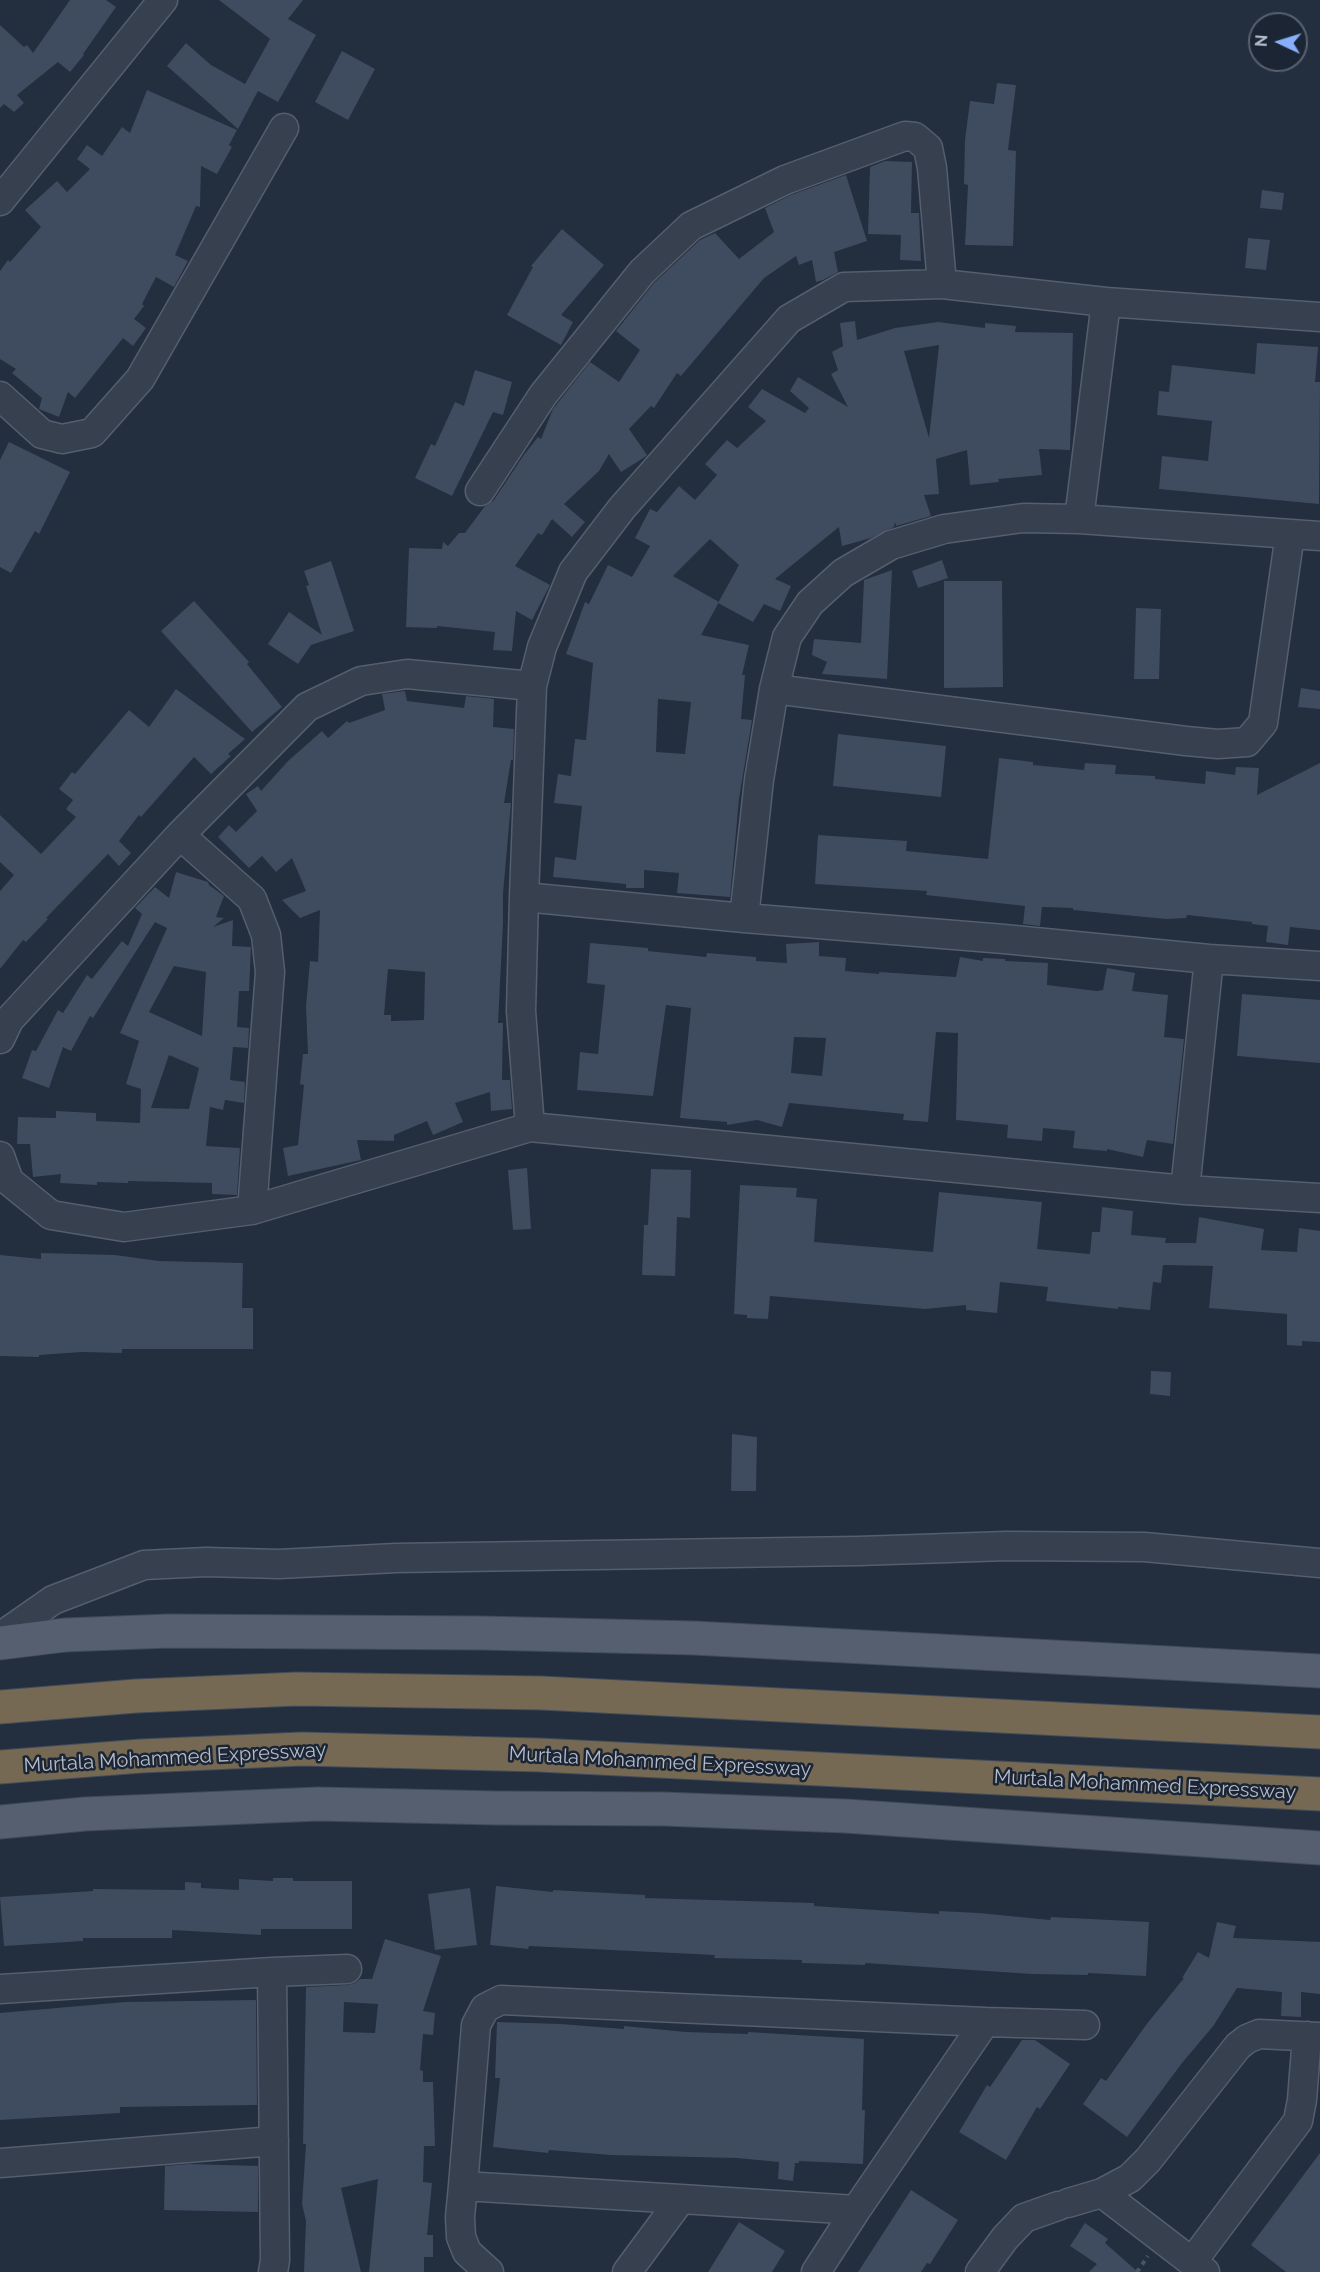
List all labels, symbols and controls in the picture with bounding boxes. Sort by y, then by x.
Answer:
north arrow [1248,12,1308,72]
text: N [1252,34,1271,48]
street label: Murtala Mohammed Expressway [23,1738,327,1778]
street label: Murtala Mohammed Expressway [508,1742,812,1782]
street label: Murtala Mohammed Expressway [993,1765,1297,1805]

